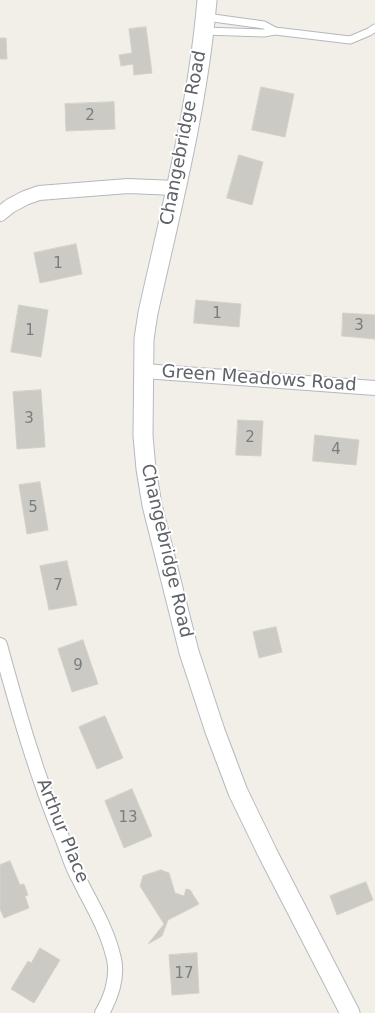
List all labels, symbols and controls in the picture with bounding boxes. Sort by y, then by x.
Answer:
street label: Changebridge Road [156,49,212,227]
house number: 2 [85,107,95,125]
house number: 1 [53,255,63,273]
house number: 1 [212,305,222,323]
house number: 3 [354,317,364,335]
house number: 1 [25,322,35,340]
street label: Green Meadows Road [161,361,357,397]
house number: 3 [24,410,34,428]
house number: 2 [245,429,255,447]
house number: 4 [331,441,341,459]
street label: Changebridge Road [136,462,196,640]
house number: 5 [28,499,38,517]
house number: 7 [53,577,63,595]
house number: 9 [73,657,83,675]
street label: Arthur Place [31,776,93,886]
house number: 13 [118,809,138,827]
house number: 17 [174,965,194,983]

